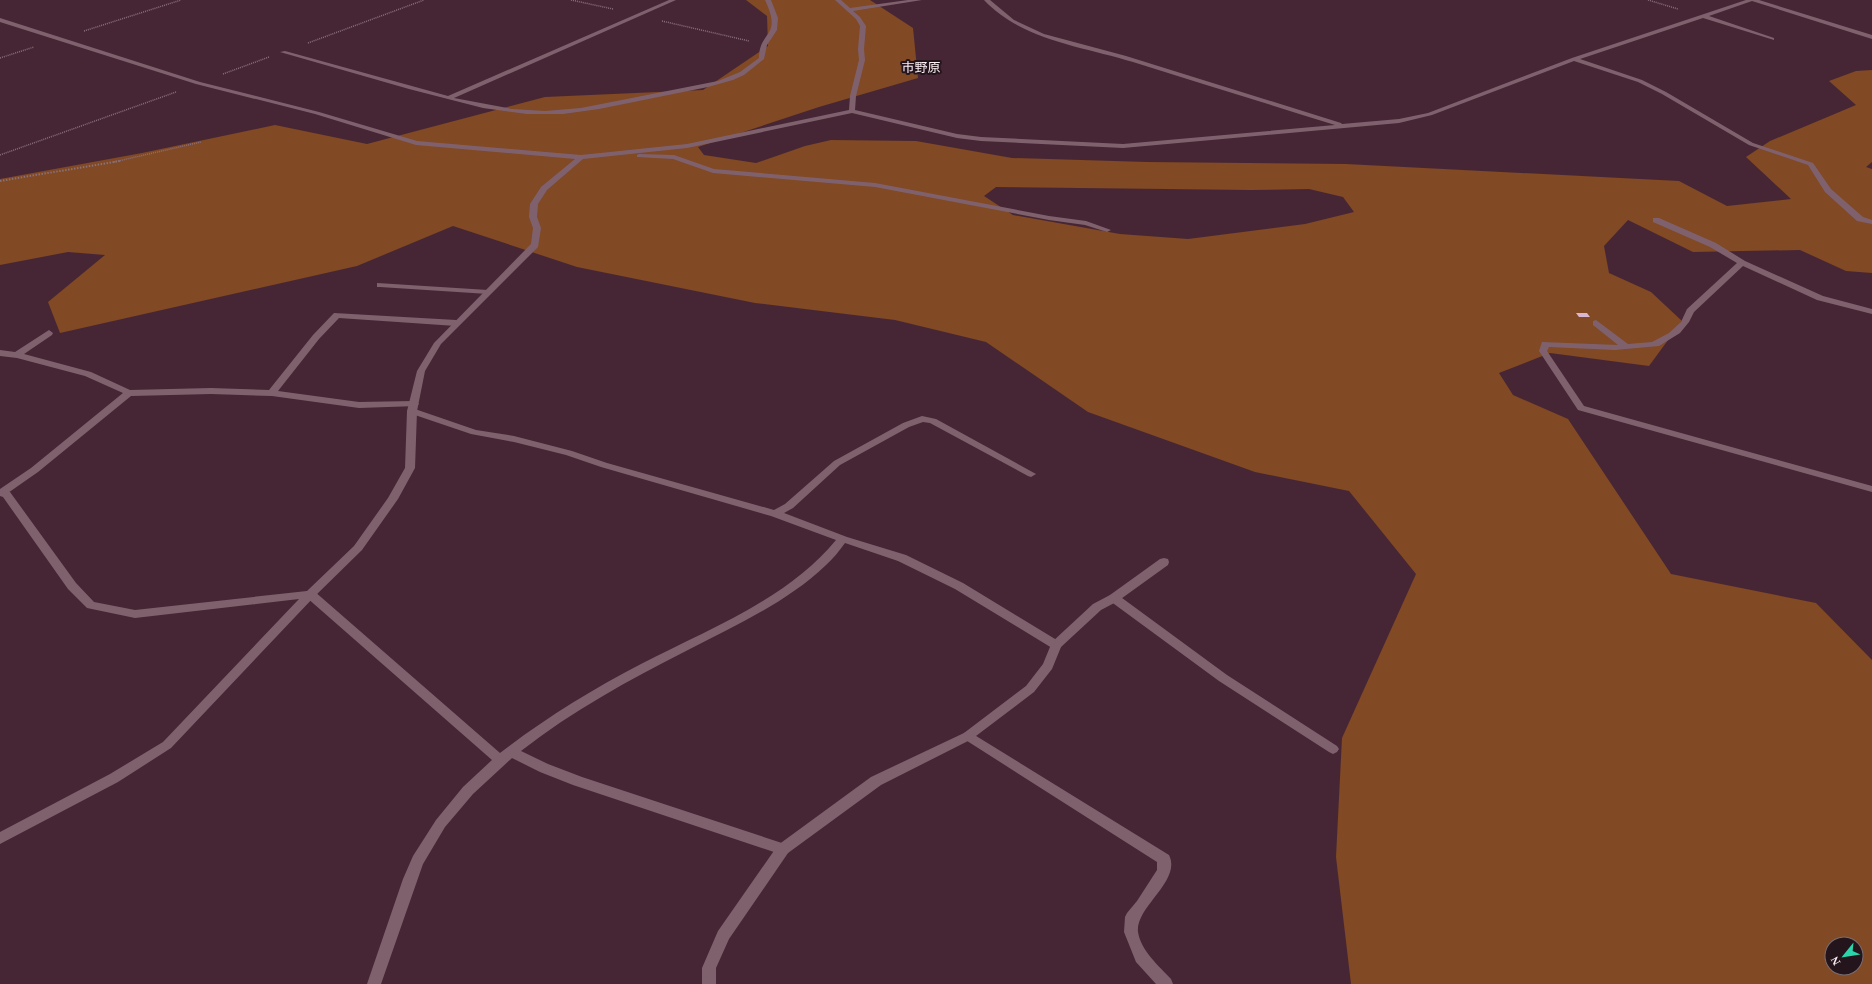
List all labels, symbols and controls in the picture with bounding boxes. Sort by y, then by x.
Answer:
district label: 市野原 [901,60,941,75]
north arrow [1824,936,1864,976]
text: N [1828,955,1843,967]

